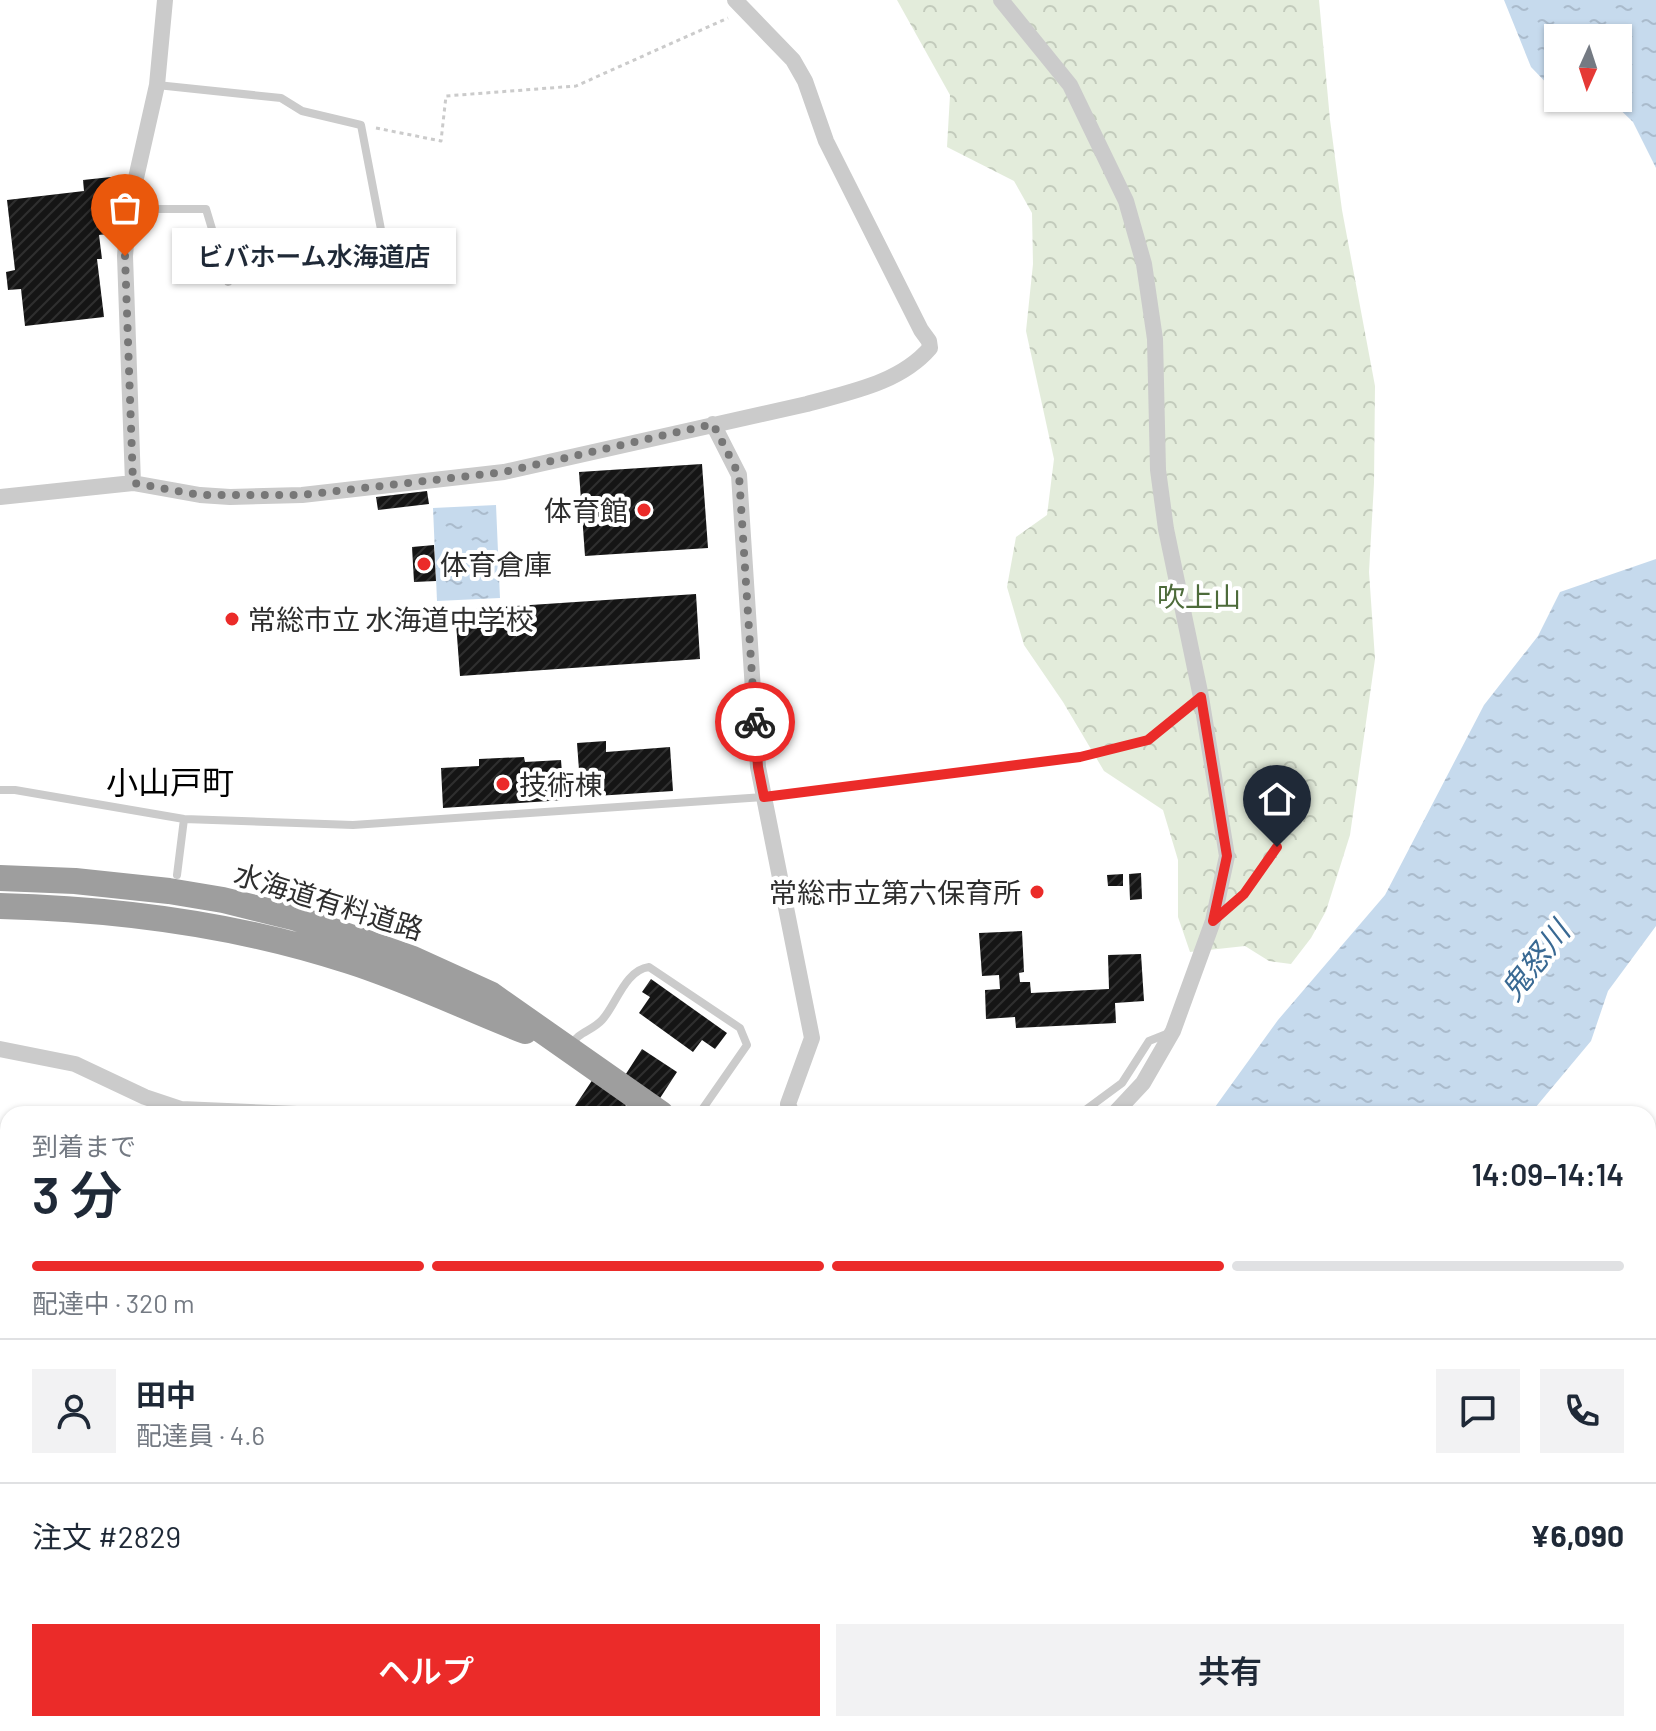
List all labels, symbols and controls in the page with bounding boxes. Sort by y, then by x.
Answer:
north arrow [1544,24,1632,112]
map controls [1544,24,1632,112]
pin [91,174,159,256]
icon: bag [103,186,147,230]
callout: ビバホーム水海道店 [173,228,457,284]
text: ビバホーム水海道店 [197,240,431,271]
place label: 体育館 [544,493,628,527]
marker: 体育館 [635,501,653,519]
place label: 体育倉庫 [440,547,552,581]
marker: 体育倉庫 [415,555,433,573]
park label: 吹上山 [1157,579,1241,613]
place label: 常総市立 水海道中学校 [248,602,534,636]
marker: 常総市立 水海道中学校 [223,610,241,628]
courier [715,682,795,762]
icon: bike [733,700,777,744]
district label: 小山戸町 [106,762,234,800]
pin [1243,765,1311,847]
place label: 技術棟 [519,767,603,801]
marker: 技術棟 [494,775,512,793]
icon: home [1255,777,1299,821]
street label: 水海道有料道路 [230,856,428,946]
place label: 常総市立第六保育所 [769,875,1021,909]
marker: 常総市立第六保育所 [1028,883,1046,901]
water label: 鬼怒川 [1492,911,1578,1007]
text: 到着まで [32,1130,136,1161]
text: 14:09–14:14 [1471,1156,1624,1192]
text: 3 分 [32,1162,122,1224]
text: 配達中 · 320 m [32,1287,195,1318]
button: person [32,1369,116,1453]
button: chat [1436,1369,1520,1453]
button: phone [1540,1369,1624,1453]
text: 田中 [136,1376,196,1412]
text: 配達員 · 4.6 [136,1419,265,1450]
text: ¥6,090 [1530,1517,1624,1553]
text: 注文 #2829 [32,1518,181,1554]
button: ヘルプ [32,1624,820,1716]
button: 共有 [836,1624,1624,1716]

